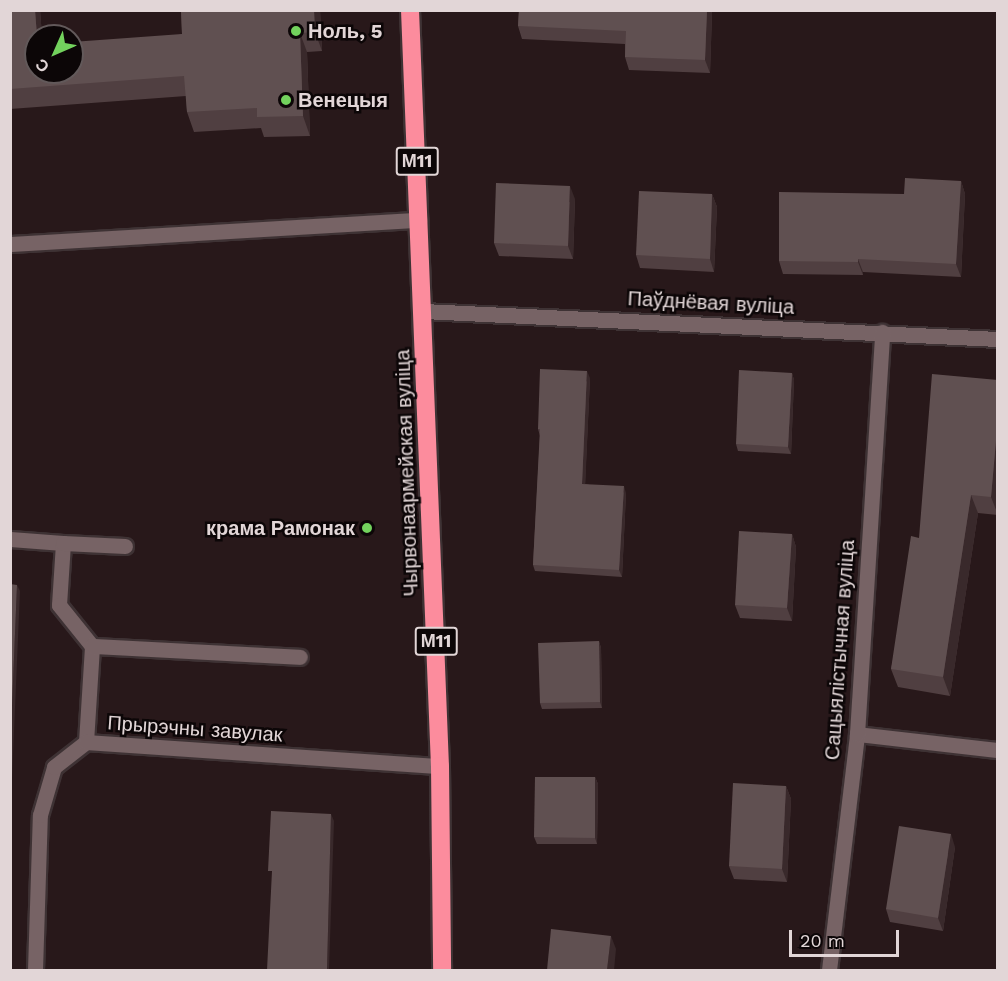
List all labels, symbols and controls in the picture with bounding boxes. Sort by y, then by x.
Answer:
place label: Ноль, 5 [308,19,382,43]
north arrow [24,24,84,84]
marker: Ноль, 5 [289,24,303,38]
text: С [32,55,53,76]
place label: Венецыя [298,88,388,112]
marker: Венецыя [279,93,293,107]
road number: М11 [394,146,440,176]
street label: Паўднёвая вуліца [627,287,795,319]
street label: Чырвонаармейская вуліца [391,349,423,597]
place label: крама Рамонак [206,516,355,540]
marker: крама Рамонак [360,521,374,535]
street label: Сацыялістычная вуліца [820,539,860,761]
road number: М11 [414,626,458,656]
street label: Прырэчны завулак [107,711,283,747]
scale bar [792,918,902,956]
text: 20 m [800,930,845,951]

